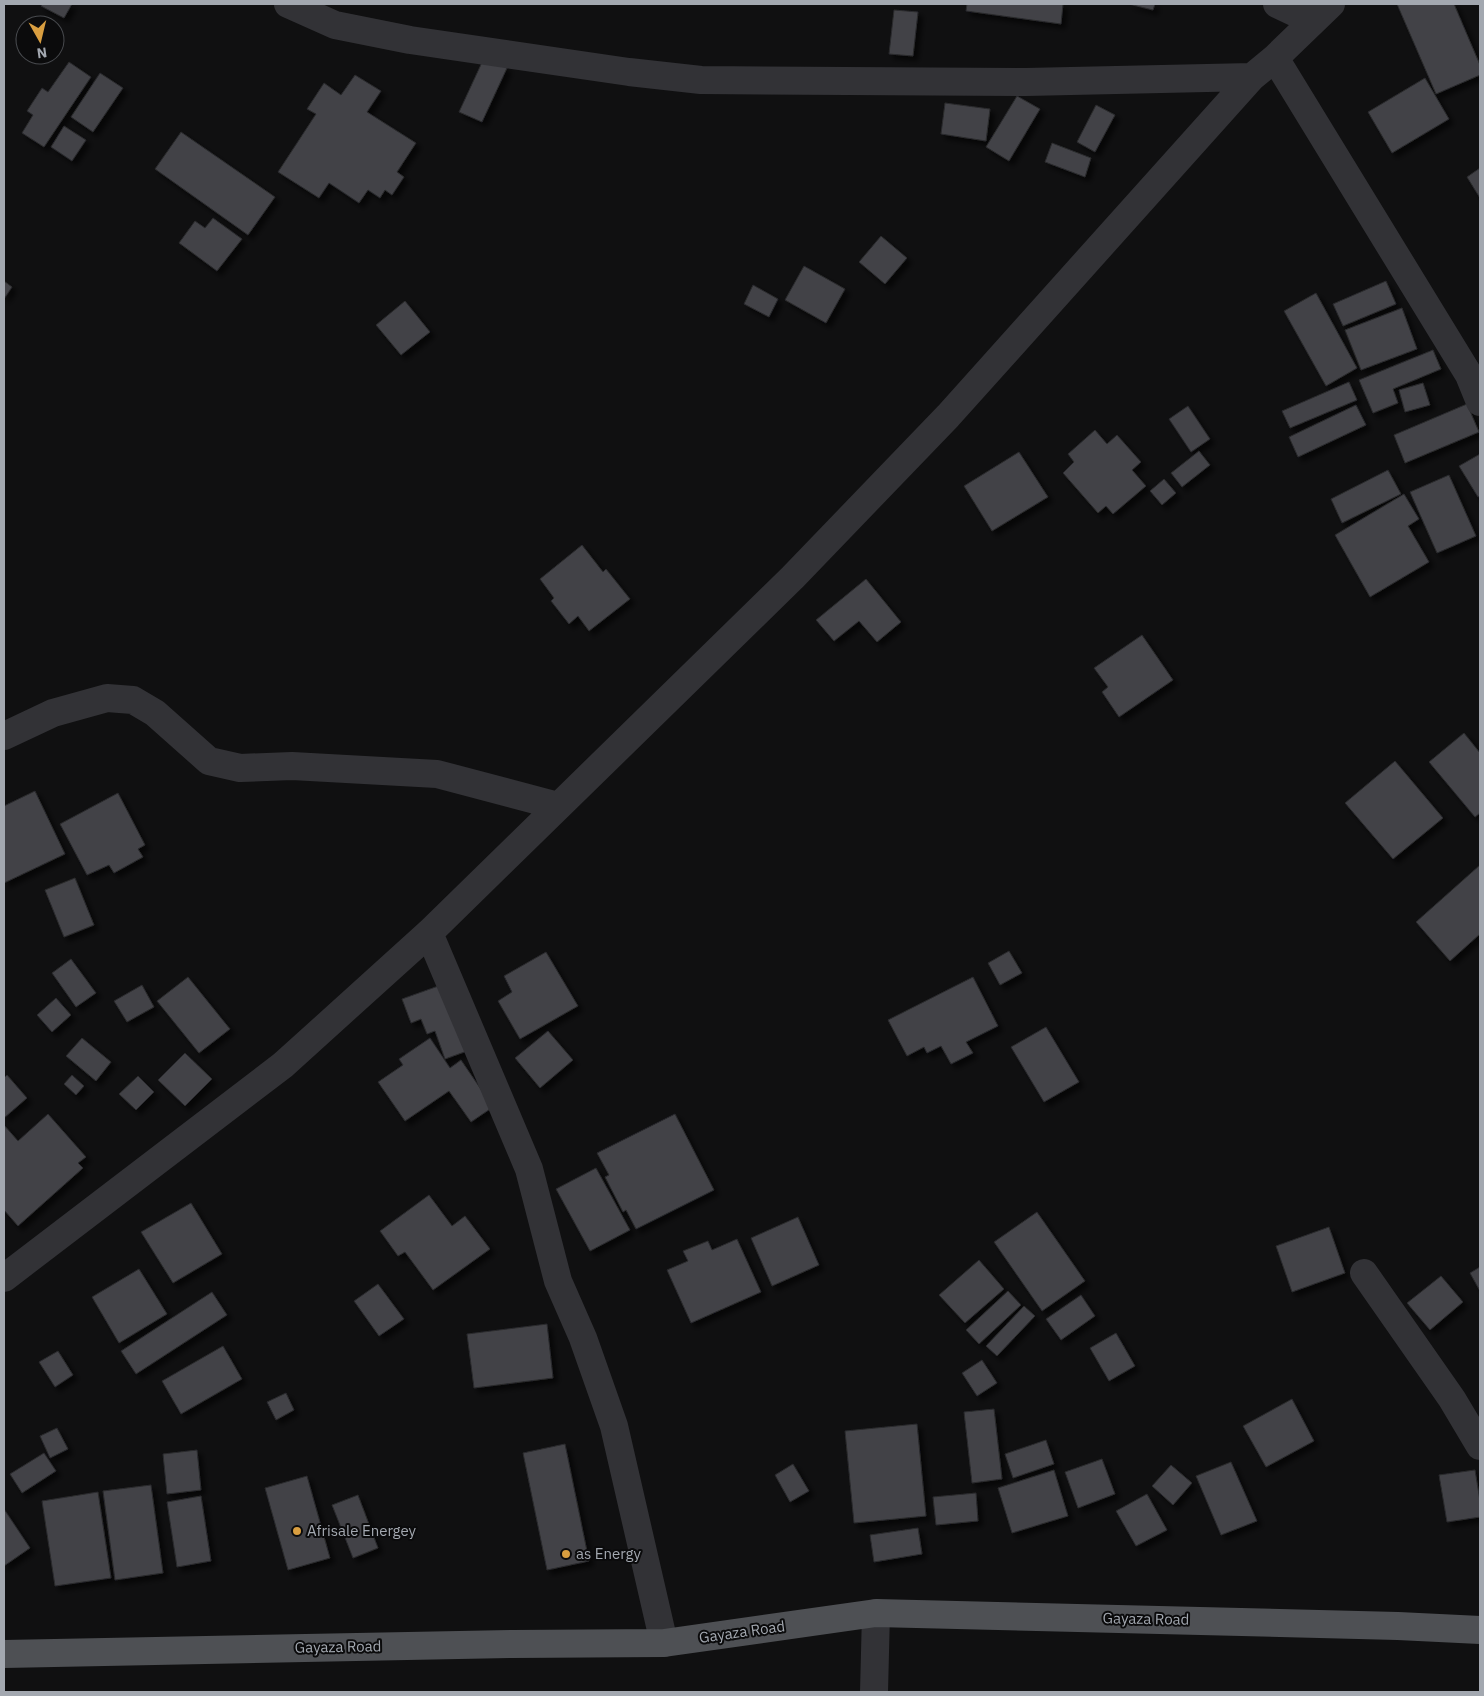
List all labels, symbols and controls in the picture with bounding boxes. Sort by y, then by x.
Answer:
north arrow [15,15,65,65]
text: N [36,43,48,62]
place label: Afrisale Energey [307,1521,417,1540]
marker: Afrisale Energey [291,1525,303,1537]
place label: as Energy [576,1544,642,1563]
marker: as Energy [560,1548,572,1560]
street label: Gayaza Road [1103,1608,1189,1629]
street label: Gayaza Road [698,1616,786,1647]
street label: Gayaza Road [295,1636,381,1657]

